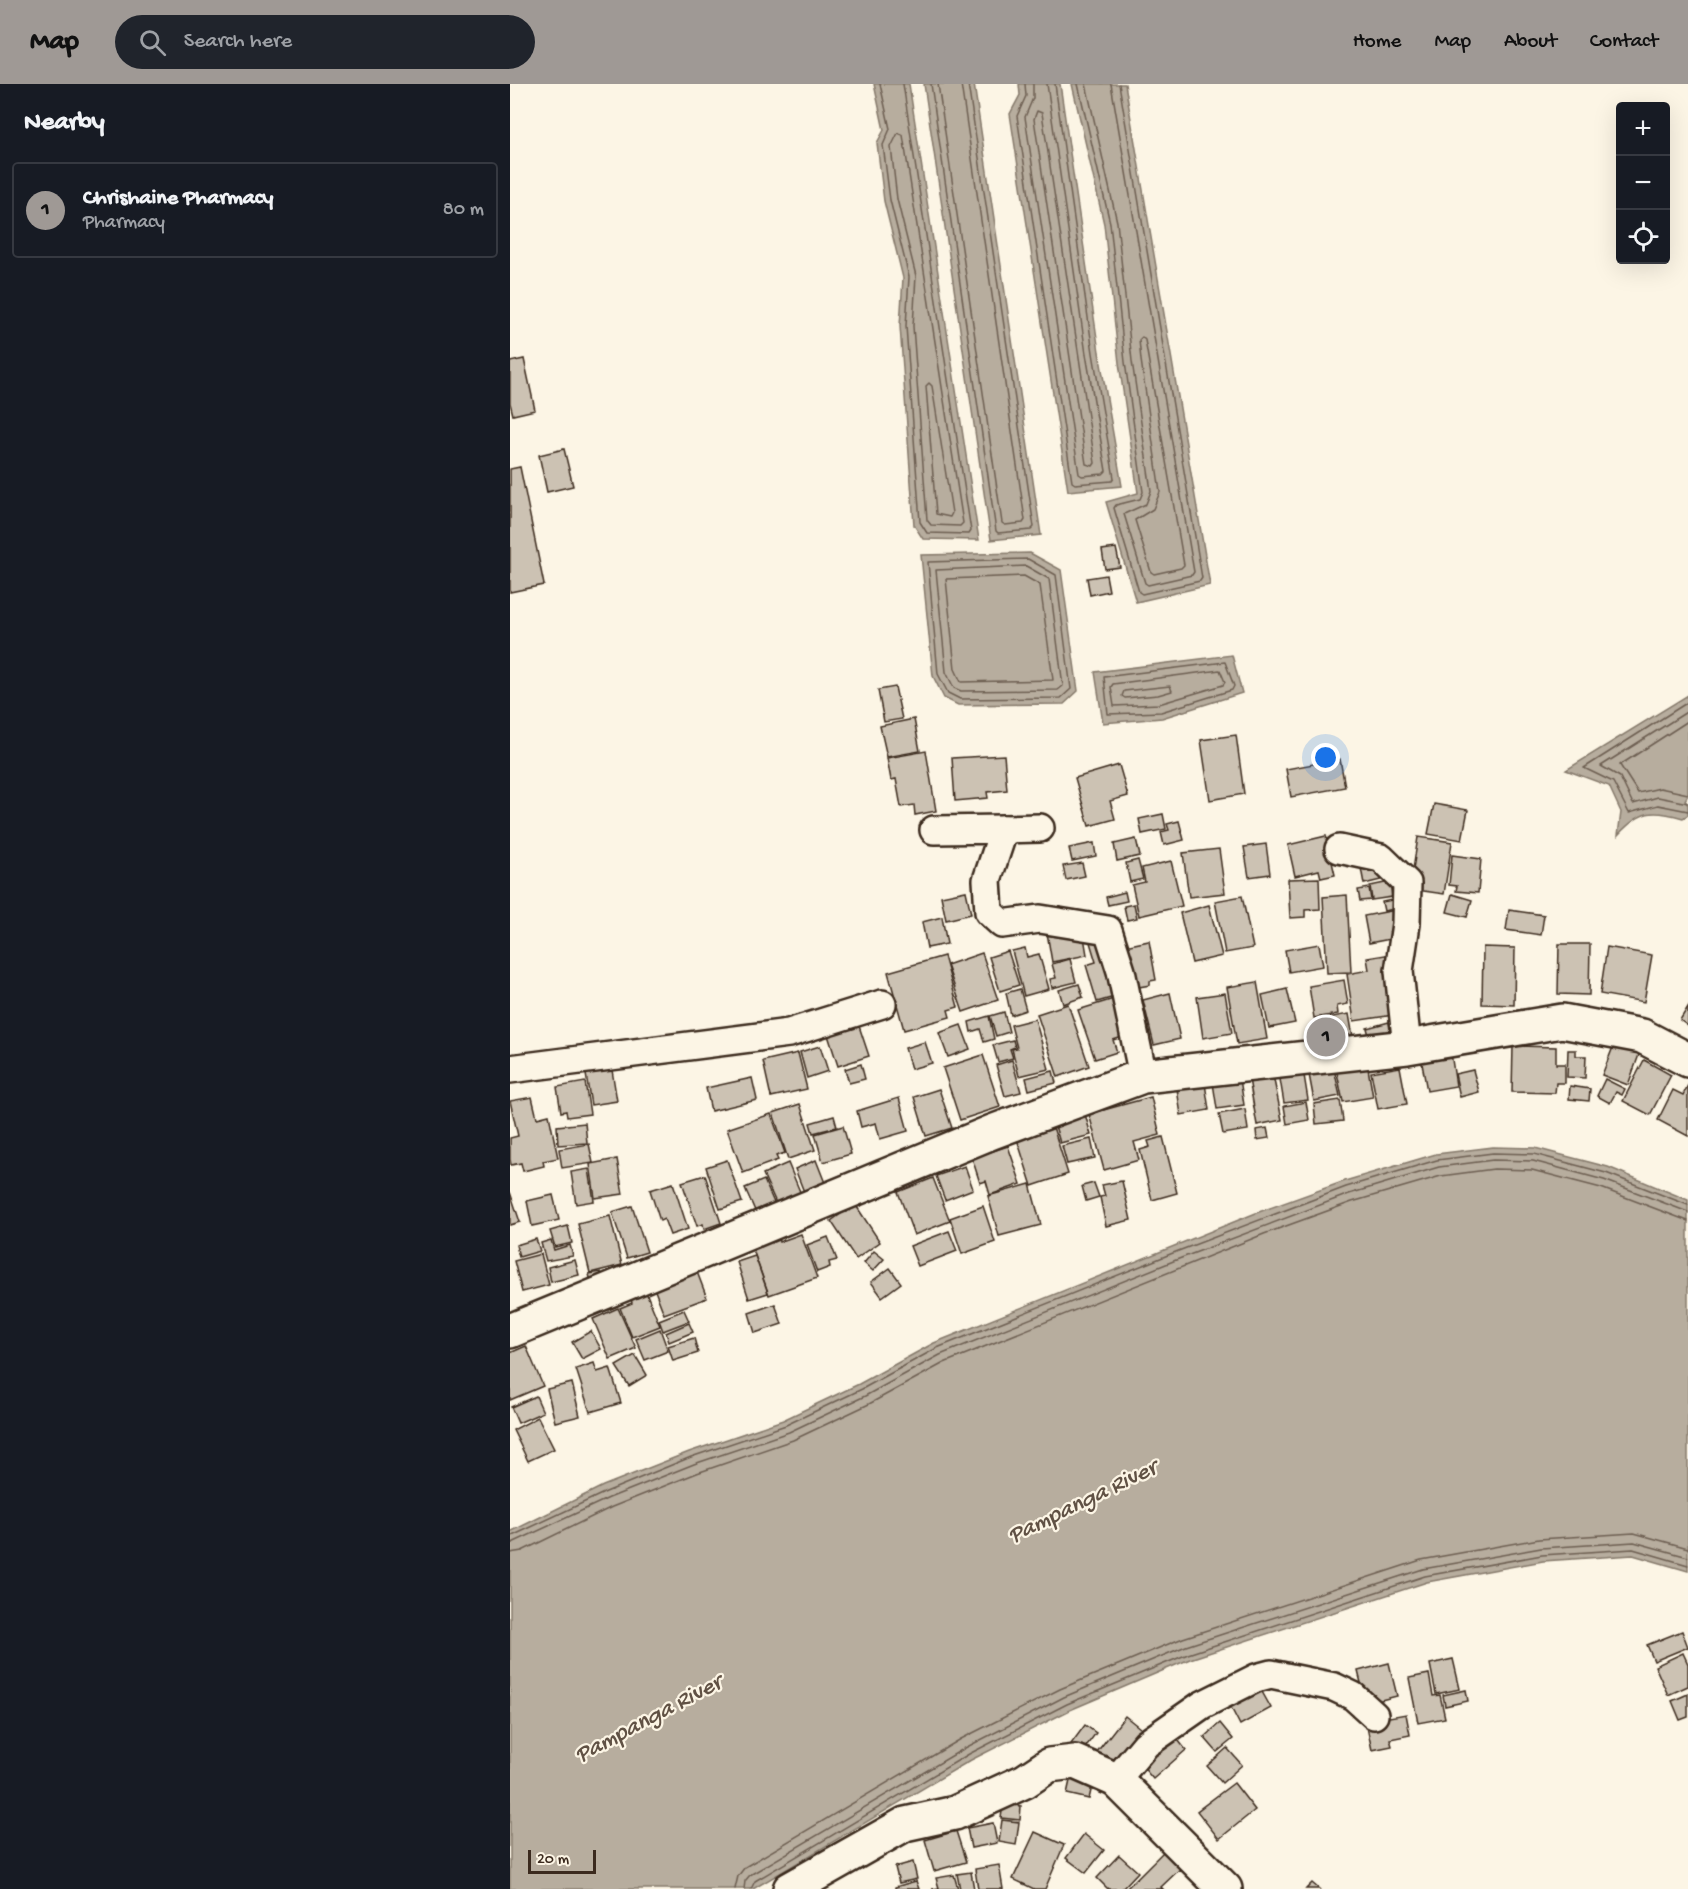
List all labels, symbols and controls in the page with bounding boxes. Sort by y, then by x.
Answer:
search box [115,15,535,69]
text: Map [30,26,79,59]
icon: search [136,26,169,59]
text: Search here [184,29,292,55]
text: Home [1353,30,1401,55]
text: Map [1434,30,1471,55]
text: About [1504,30,1557,55]
text: Contact [1590,30,1658,55]
map controls [1616,102,1670,264]
button: + [1616,102,1670,156]
text: Nearby [24,108,105,139]
button: − [1616,156,1670,210]
text: Chrishaine Pharmacy [83,186,273,212]
text: 1 [41,199,50,222]
text: 80 m [443,199,484,222]
button: locate [1616,210,1670,264]
text: Pharmacy [83,212,165,235]
your location [1311,743,1340,772]
pin: 1 [1306,1014,1346,1060]
water label: Pampanga River [1004,1452,1166,1552]
water label: Pampanga River [571,1667,731,1771]
scale bar [528,1847,596,1874]
text: 20 m [537,1851,569,1870]

